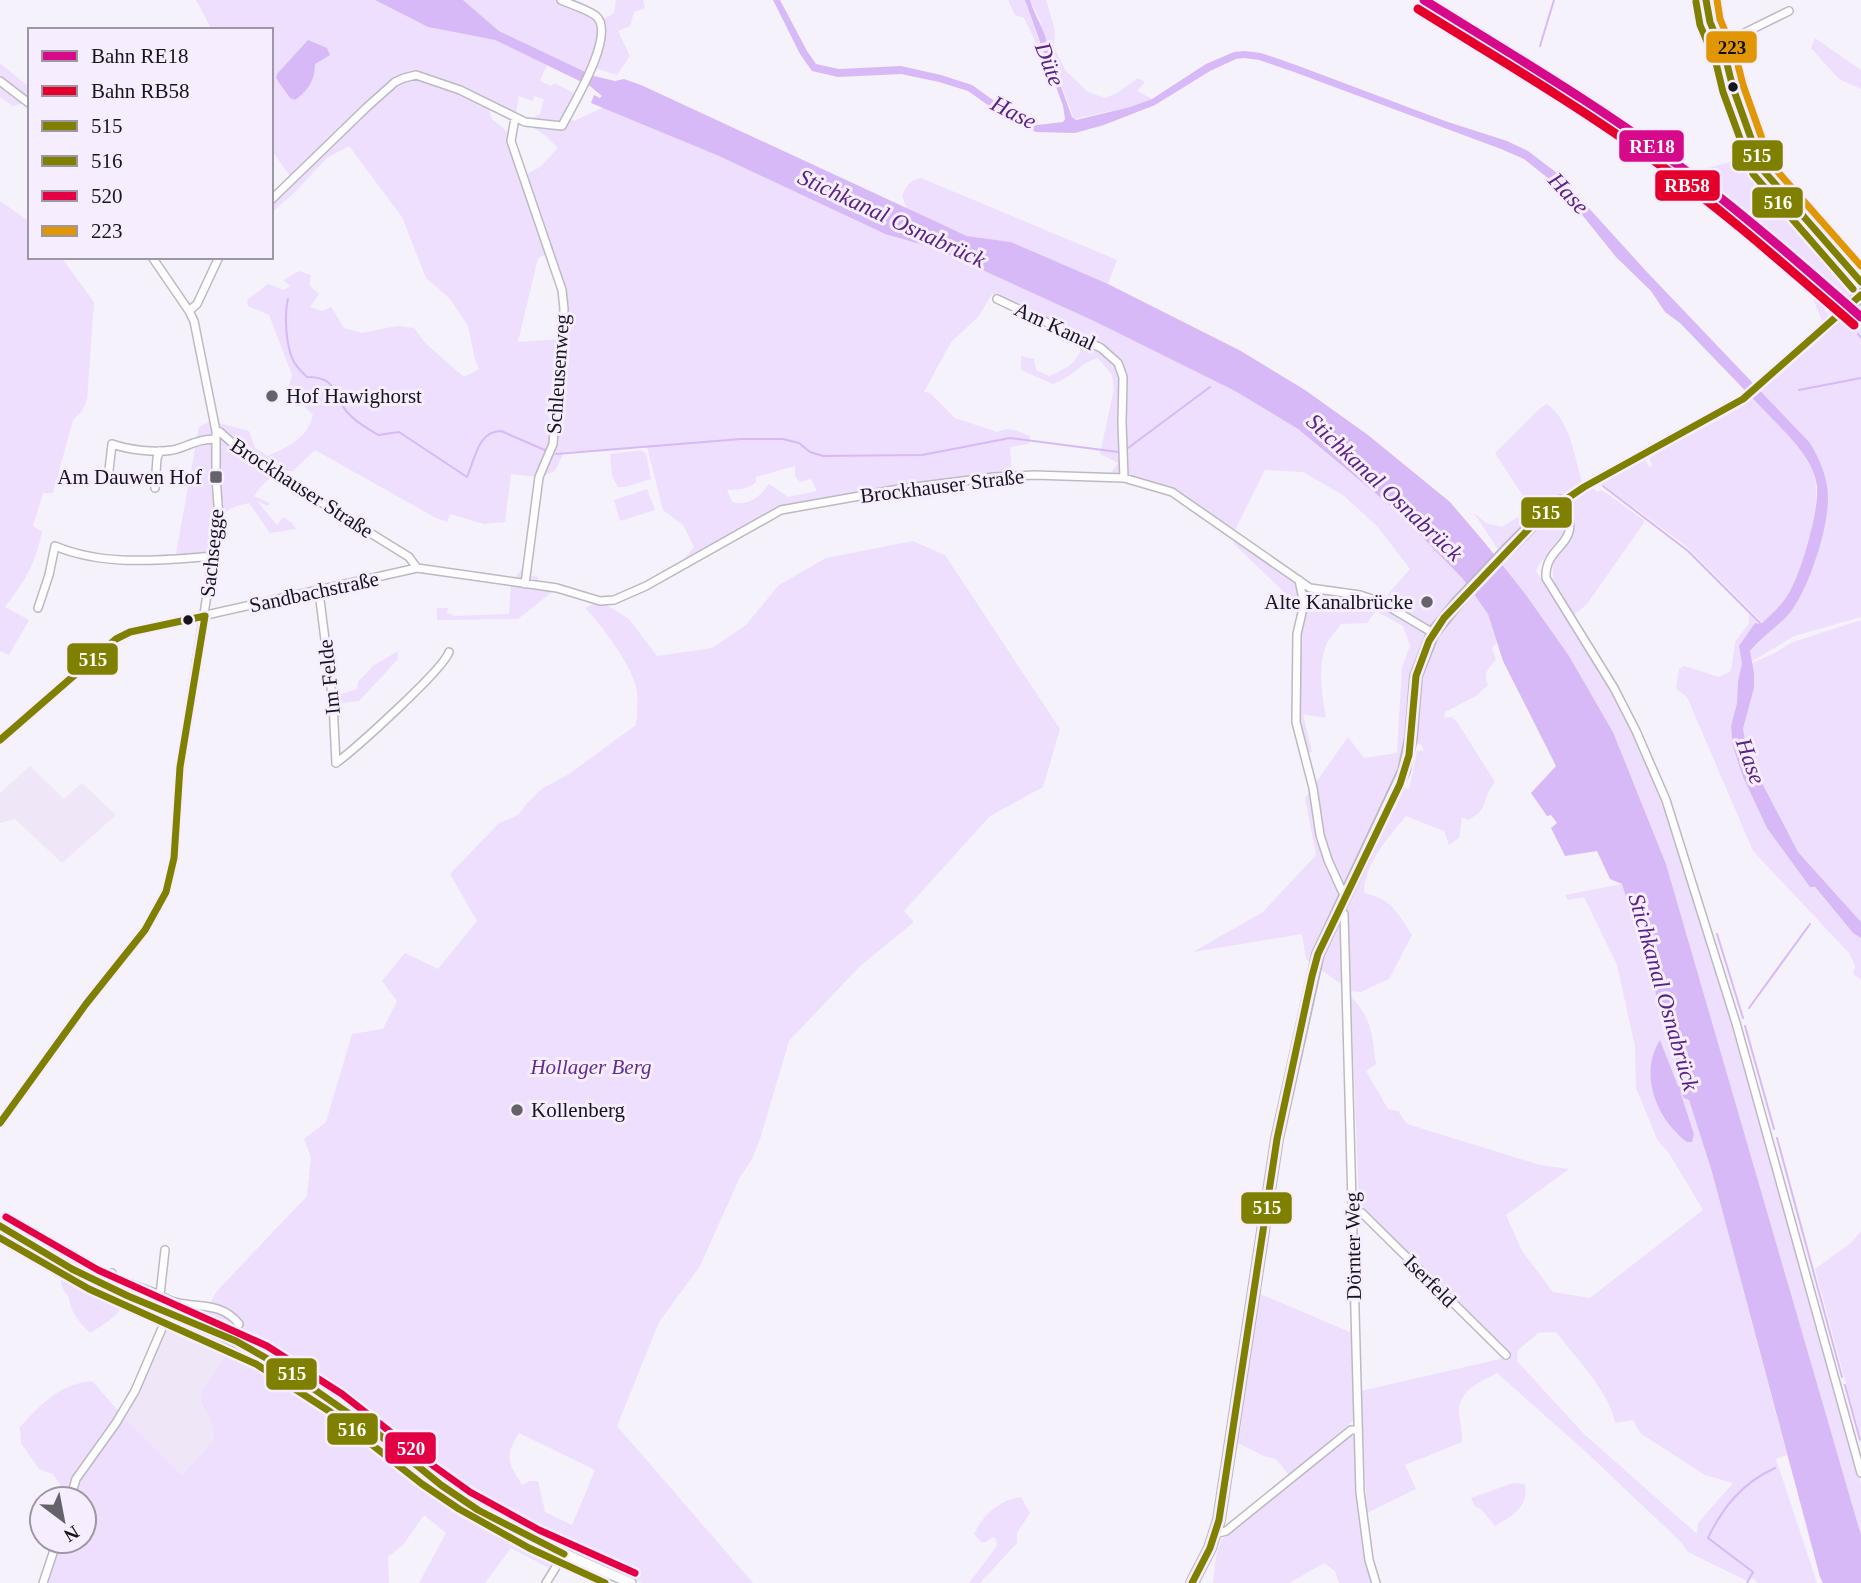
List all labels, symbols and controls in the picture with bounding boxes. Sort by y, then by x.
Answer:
legend [28,28,273,259]
line badge: 223 [1705,30,1758,64]
text: 223 [1718,37,1746,58]
water label: Düte [1029,38,1069,90]
text: Bahn RE18 [91,44,188,68]
text: Bahn RB58 [91,79,190,103]
unlabelled marker [1726,80,1740,94]
water label: Hase [986,90,1041,134]
text: 515 [91,114,123,138]
line badge: RE18 [1618,129,1685,163]
text: RE18 [1629,136,1675,157]
line badge: 515 [1731,139,1784,172]
text: 515 [1743,145,1771,166]
text: 516 [91,149,123,173]
water label: Stichkanal Osnabrück [794,164,990,273]
water label: Hase [1543,167,1594,219]
line badge: RB58 [1654,169,1721,202]
text: RB58 [1664,175,1710,196]
text: 520 [91,184,123,208]
line badge: 516 [1751,186,1804,219]
text: 516 [1764,192,1792,213]
text: 223 [91,219,123,243]
street label: Am Kanal [1011,297,1100,355]
street label: Schleusenweg [542,313,574,435]
place label: Hof Hawighorst [286,384,422,408]
marker: Hof Hawighorst [264,388,280,404]
water label: Stichkanal Osnabrück [1302,409,1468,567]
street label: Brockhauser Straße [226,433,378,543]
street label: Brockhauser Straße [859,464,1025,508]
place label: Am Dauwen Hof [57,465,202,489]
marker: Am Dauwen Hof [208,469,224,485]
line badge: 515 [1520,496,1573,529]
text: 515 [1532,502,1560,523]
street label: Sachsegge [195,508,229,598]
street label: Sandbachstraße [247,567,381,617]
place label: Alte Kanalbrücke [1264,590,1413,614]
marker: Alte Kanalbrücke [1419,594,1435,610]
unlabelled marker [181,613,195,627]
street label: Im Felde [313,638,345,716]
line badge: 515 [66,642,119,676]
text: 515 [79,649,107,670]
water label: Hase [1730,734,1770,788]
water label: Stichkanal Osnabrück [1623,891,1704,1094]
park label: Hollager Berg [529,1055,652,1079]
place label: Kollenberg [531,1098,626,1122]
marker: Kollenberg [509,1102,525,1118]
line badge: 515 [1240,1191,1293,1225]
street label: Dörnter Weg [1340,1191,1366,1300]
text: 515 [1253,1197,1281,1218]
street label: Iserfeld [1399,1250,1462,1313]
line badge: 515 [265,1357,318,1391]
text: 515 [278,1363,306,1384]
line badge: 516 [326,1412,379,1446]
text: 516 [338,1419,366,1440]
line badge: 520 [384,1431,437,1465]
text: 520 [397,1438,425,1459]
north arrow [28,1485,98,1555]
text: N [60,1521,83,1547]

